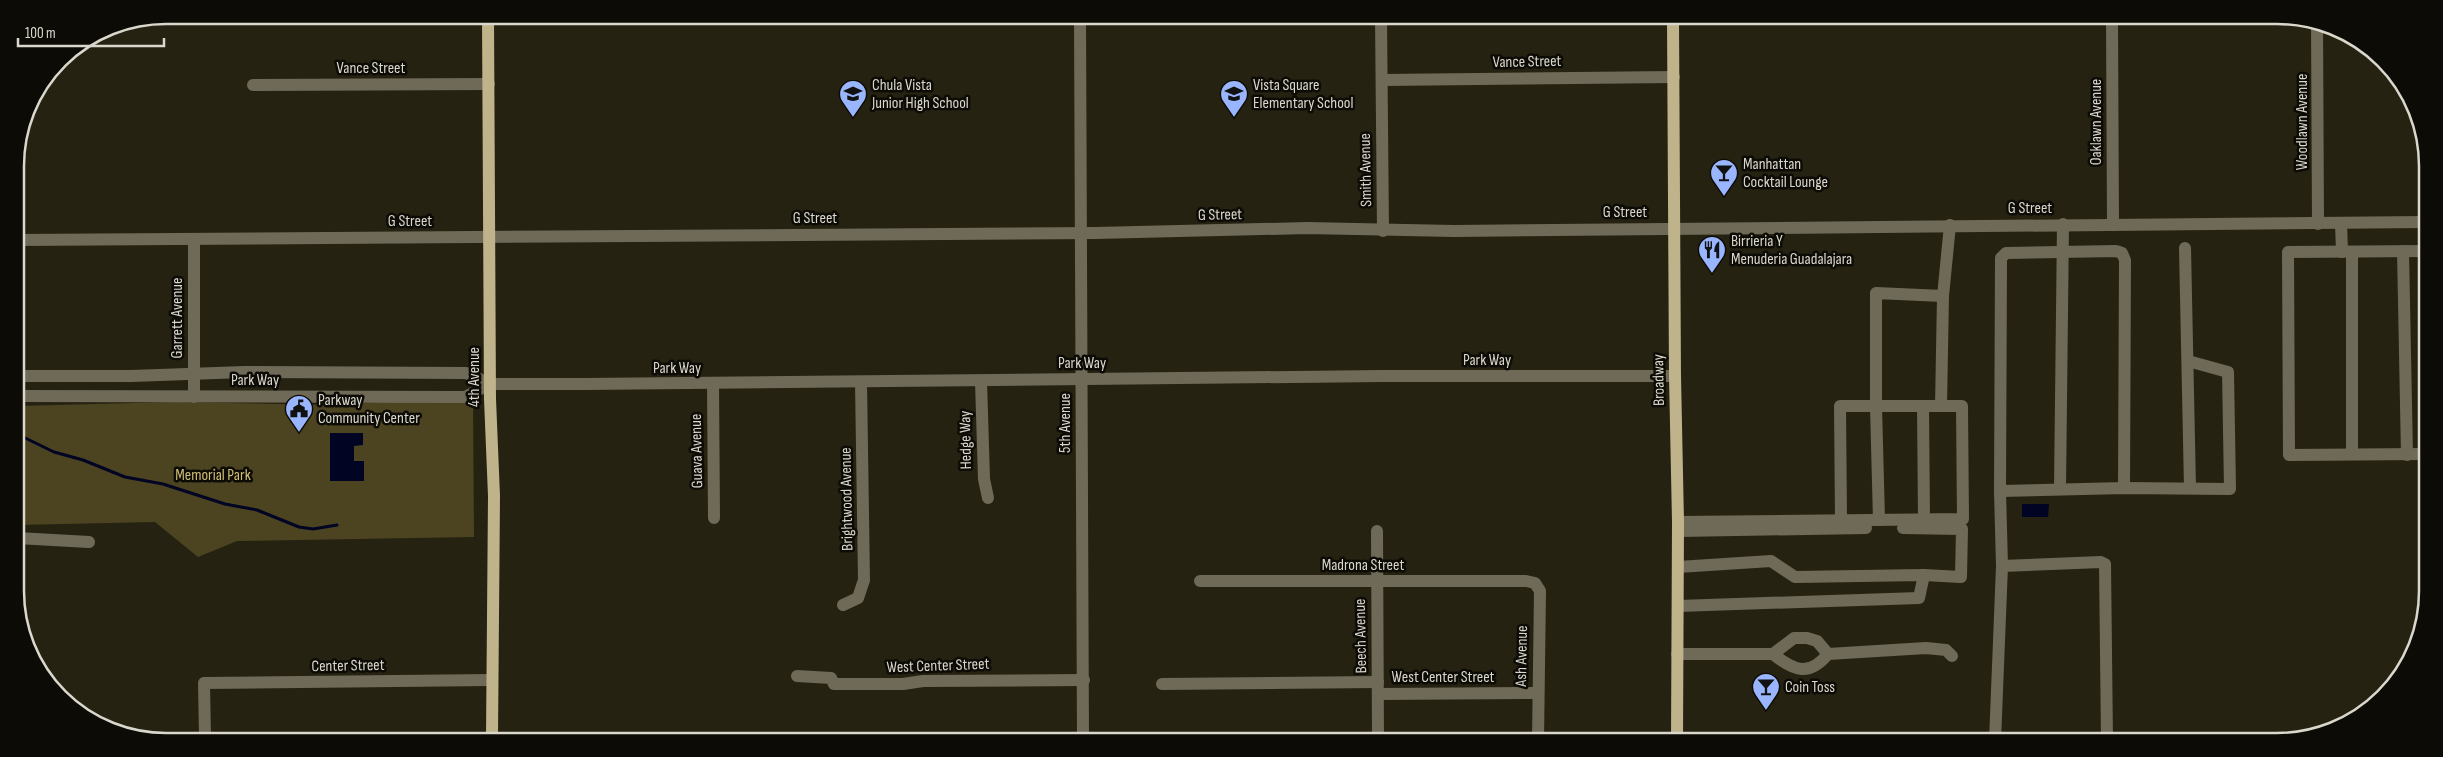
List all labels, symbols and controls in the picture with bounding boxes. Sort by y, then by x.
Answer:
scale bar [18,15,164,47]
text: 100 m [25,24,56,43]
street label: Vance Street [1492,52,1562,72]
street label: Vance Street [337,59,406,78]
street label: Woodlawn Avenue [2293,74,2312,170]
place label: Chula Vista Junior High School [871,76,969,113]
place label: Vista Square Elementary School [1253,76,1353,113]
school or university icon: Chula Vista Junior High School [838,79,868,118]
school or university icon: Vista Square Elementary School [1219,79,1249,118]
street label: Oaklawn Avenue [2087,79,2106,165]
street label: Smith Avenue [1356,133,1376,207]
place label: Manhattan Cocktail Lounge [1743,155,1828,192]
bar icon: Manhattan Cocktail Lounge [1709,158,1739,197]
street label: G Street [2008,199,2052,218]
street label: G Street [1603,203,1647,222]
street label: G Street [1198,205,1242,225]
street label: G Street [793,209,837,228]
street label: G Street [388,212,432,231]
place label: Birrieria Y Menuderia Guadalajara [1731,232,1852,269]
restaurant icon: Birrieria Y Menuderia Guadalajara [1697,235,1727,274]
street label: Garrett Avenue [168,278,187,358]
street label: 4th Avenue [465,347,484,407]
street label: Park Way [1463,351,1511,370]
street label: Park Way [1058,354,1106,373]
street label: Broadway [1649,354,1669,406]
street label: Park Way [653,359,701,378]
street label: Park Way [231,371,279,390]
place label: Parkway Community Center [318,391,420,428]
street label: 5th Avenue [1056,393,1075,453]
public building icon: Parkway Community Center [284,394,314,433]
street label: Hedge Way [956,410,976,470]
street label: Guava Avenue [687,414,707,488]
street label: Brightwood Avenue [837,447,857,551]
park label: Memorial Park [175,466,251,485]
street label: Madrona Street [1322,556,1404,575]
street label: Beech Avenue [1351,598,1371,674]
street label: Ash Avenue [1512,625,1532,688]
street label: West Center Street [886,655,990,677]
street label: Center Street [311,656,385,676]
street label: West Center Street [1392,668,1495,687]
bar icon: Coin Toss [1751,672,1781,711]
place label: Coin Toss [1785,678,1835,697]

